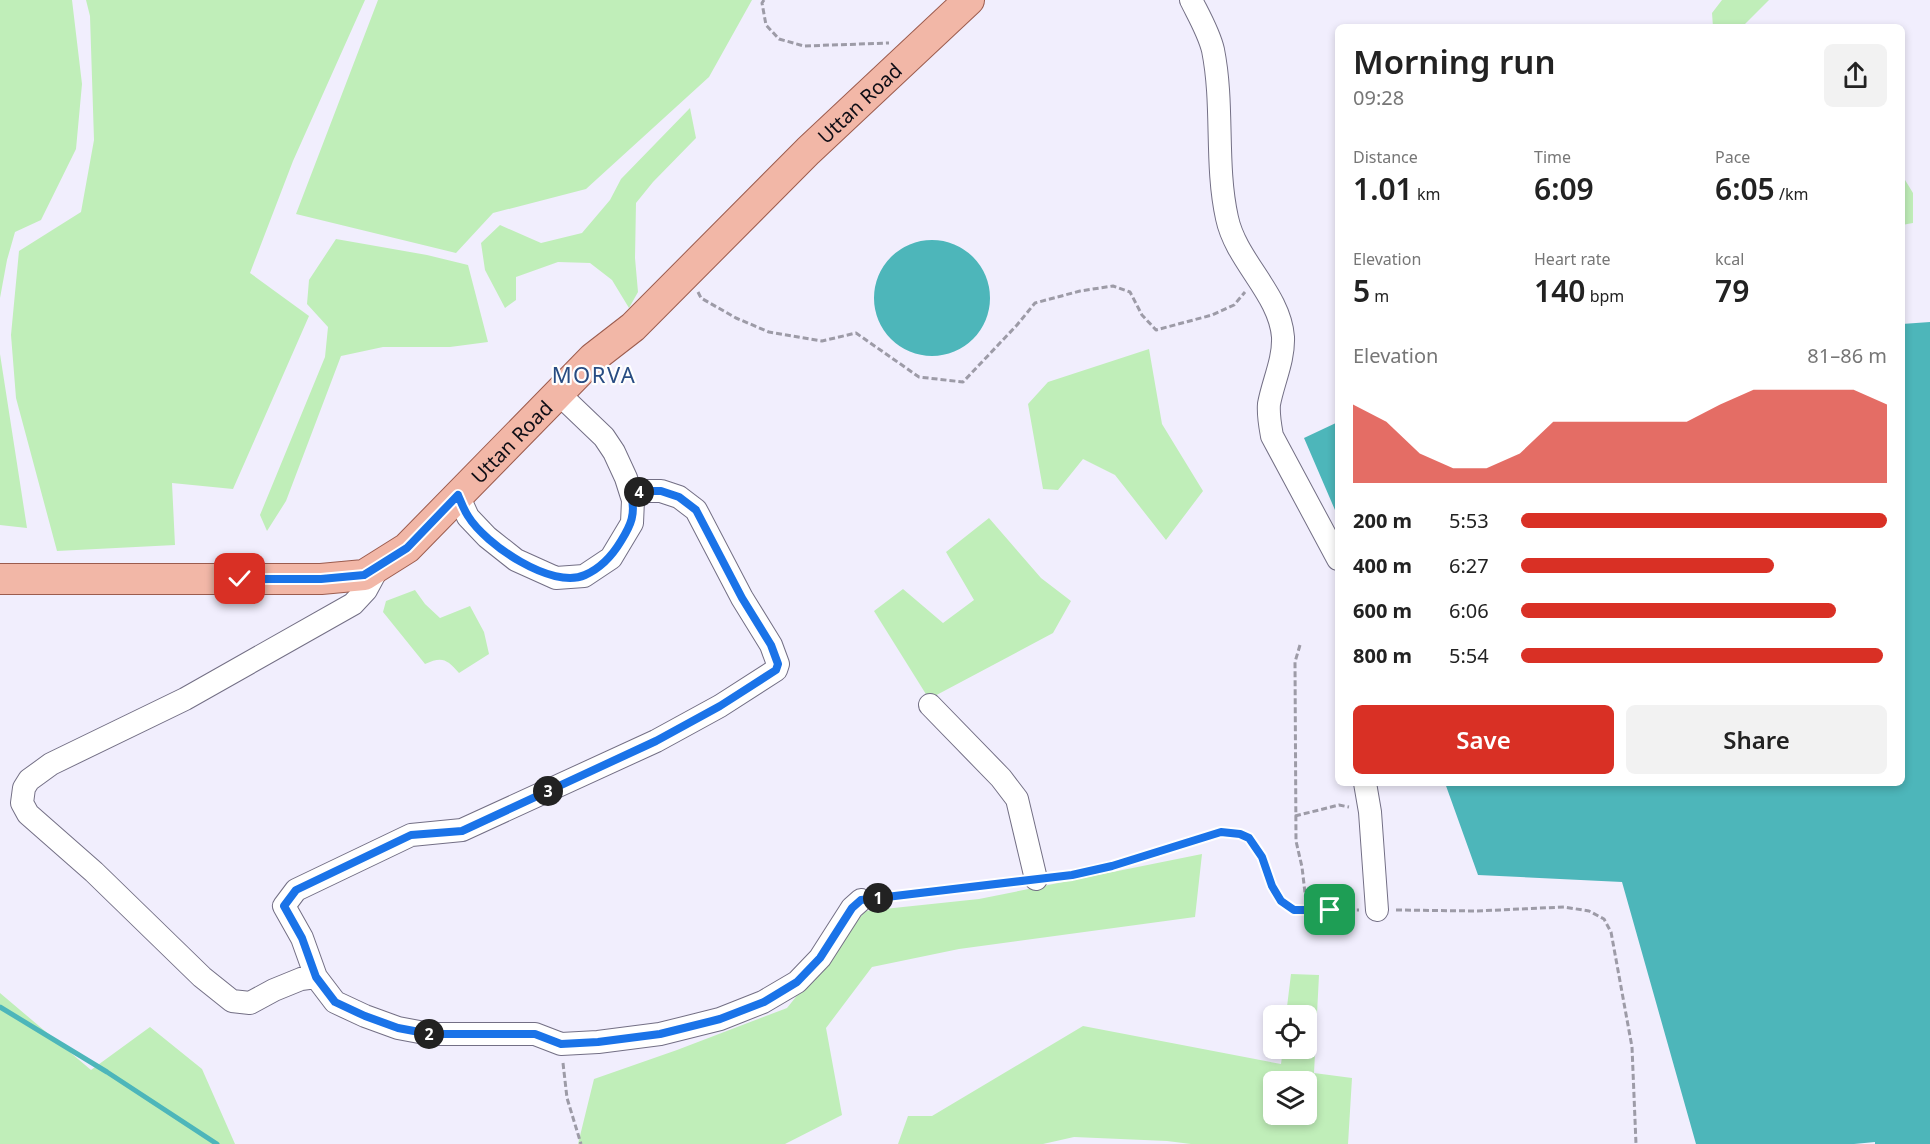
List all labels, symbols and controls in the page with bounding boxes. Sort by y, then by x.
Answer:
text: Morning run [1353,39,1555,84]
button: share [1824,44,1887,107]
street label: Uttan Road [811,57,907,149]
text: 09:28 [1353,84,1404,111]
text: Distance [1353,146,1418,168]
text: Time [1534,146,1571,168]
text: Pace [1715,146,1750,168]
text: 1.01 [1353,168,1413,209]
text: 6:09 [1534,168,1594,209]
text: 6:05 [1715,168,1775,209]
text: km [1413,183,1440,205]
text: /km [1775,183,1808,205]
text: Elevation [1353,248,1421,270]
text: Heart rate [1534,248,1610,270]
text: kcal [1715,248,1744,270]
text: 5 [1353,270,1370,311]
text: 140 [1534,270,1585,311]
text: 79 [1715,270,1749,311]
text: m [1370,285,1389,307]
text: bpm [1585,285,1624,307]
text: Elevation [1353,342,1438,369]
text: 81–86 m [1807,342,1887,369]
district label: MORVA [552,359,636,389]
street label: Uttan Road [465,394,558,489]
pin: 4 [624,477,654,507]
text: 4 [634,481,644,503]
text: 200 m [1353,507,1412,534]
text: 5:53 [1449,507,1489,534]
text: 400 m [1353,552,1412,579]
text: 6:27 [1449,552,1489,579]
pin [214,553,265,604]
icon: check [223,562,256,595]
text: 600 m [1353,597,1412,624]
text: 6:06 [1449,597,1489,624]
text: 800 m [1353,642,1412,669]
text: 5:54 [1449,642,1489,669]
button: Save [1353,705,1614,774]
button: Share [1626,705,1887,774]
pin: 3 [533,776,563,806]
text: 3 [543,780,553,802]
pin: 1 [863,883,893,913]
pin [1304,884,1355,935]
text: 1 [873,887,883,909]
icon: arrive [1313,893,1346,926]
map controls [1263,1005,1317,1125]
button: locate [1263,1005,1317,1059]
pin: 2 [414,1019,444,1049]
text: 2 [424,1023,434,1045]
button: layers [1263,1071,1317,1125]

